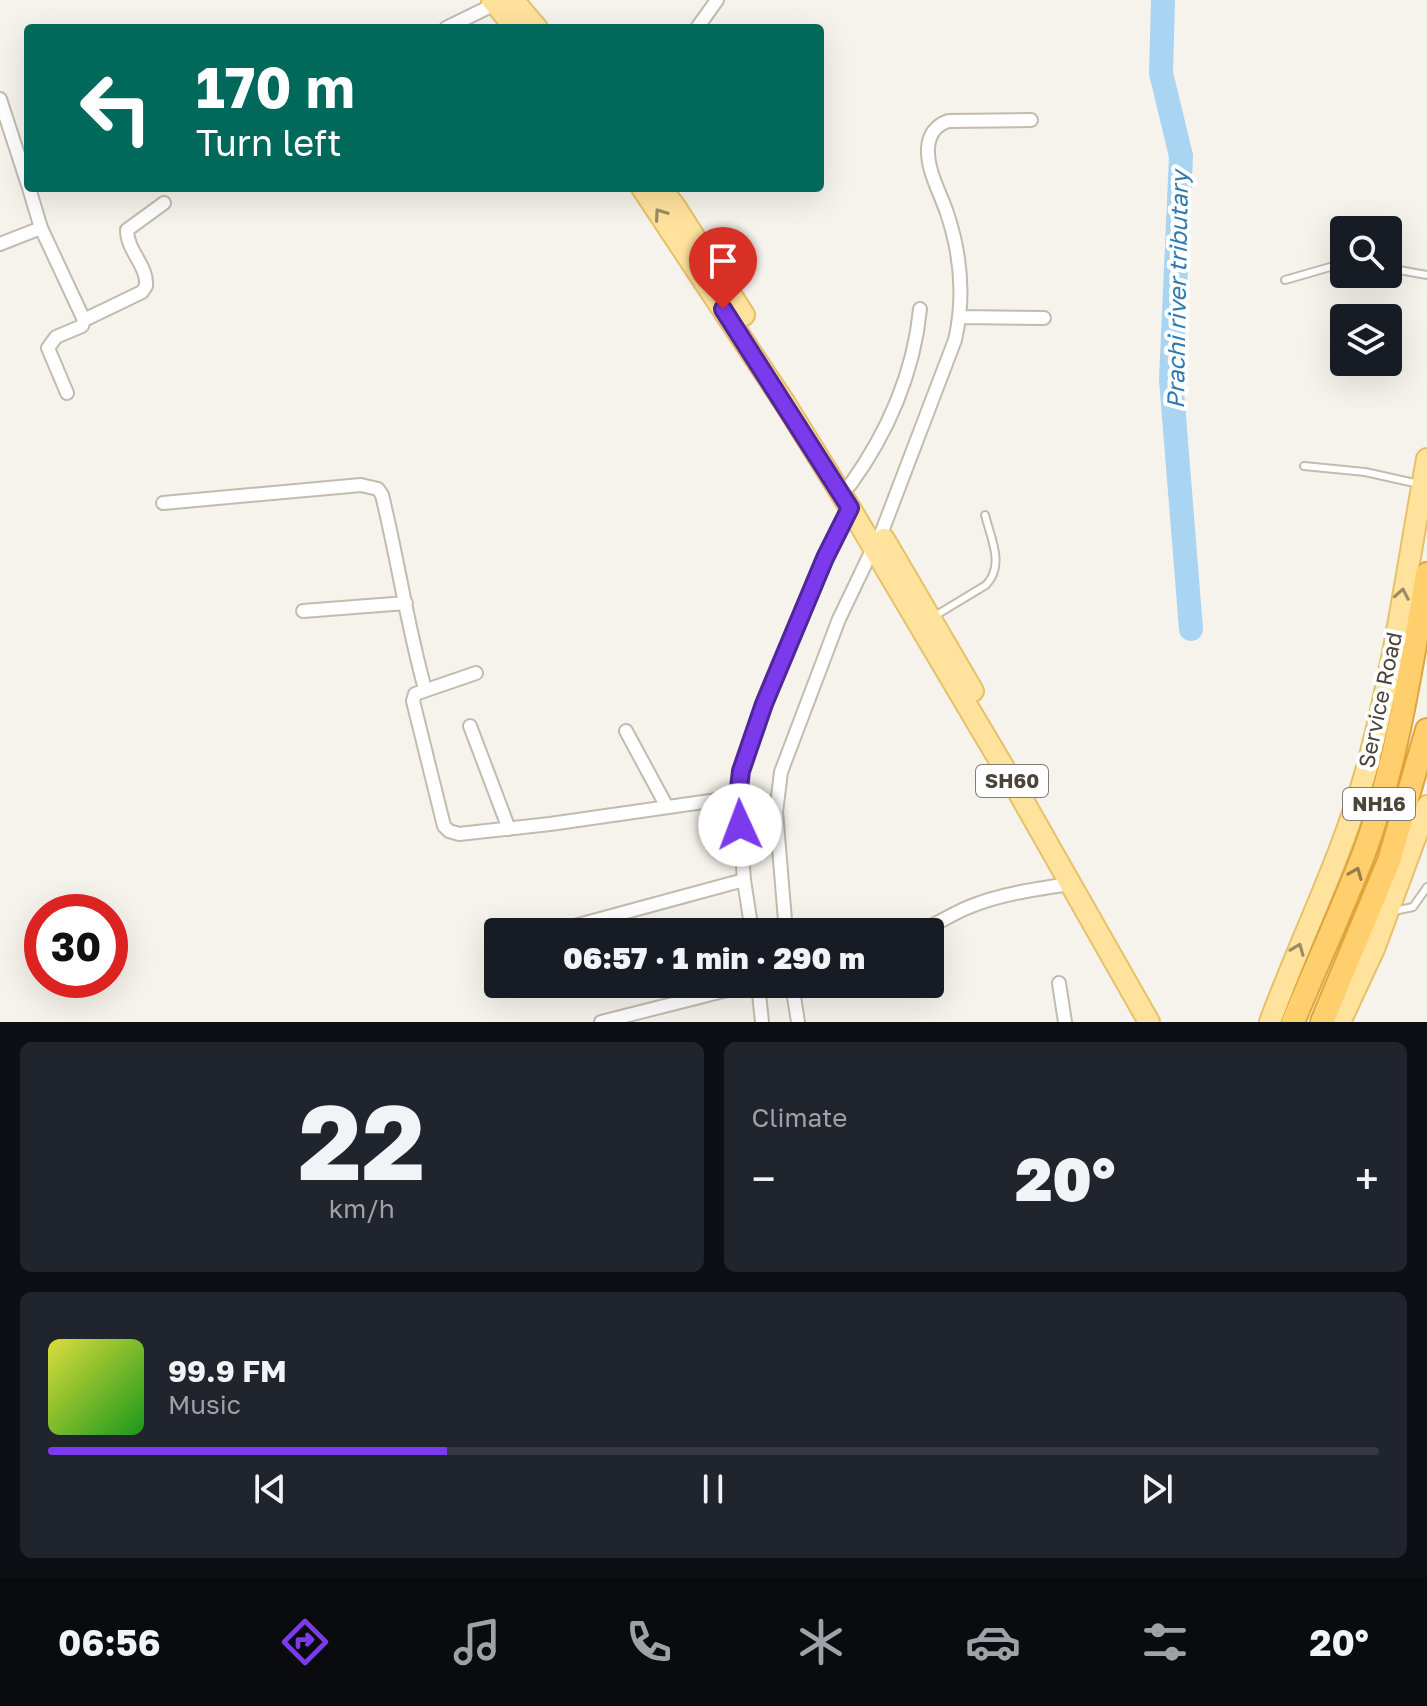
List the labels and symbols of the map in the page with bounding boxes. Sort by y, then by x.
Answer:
water label: Prachi river tributary [1160,167,1194,409]
one-way arrow [655,209,670,223]
pin [689,227,757,309]
one-way arrow [1393,587,1410,600]
street label: Service Road [1352,629,1407,770]
road number: SH60 [976,765,1048,797]
position arrow [698,783,782,867]
road number: NH16 [1343,788,1415,820]
one-way arrow [1346,867,1362,881]
speed limit sign: 30 [24,894,128,998]
one-way arrow [1288,943,1304,957]

